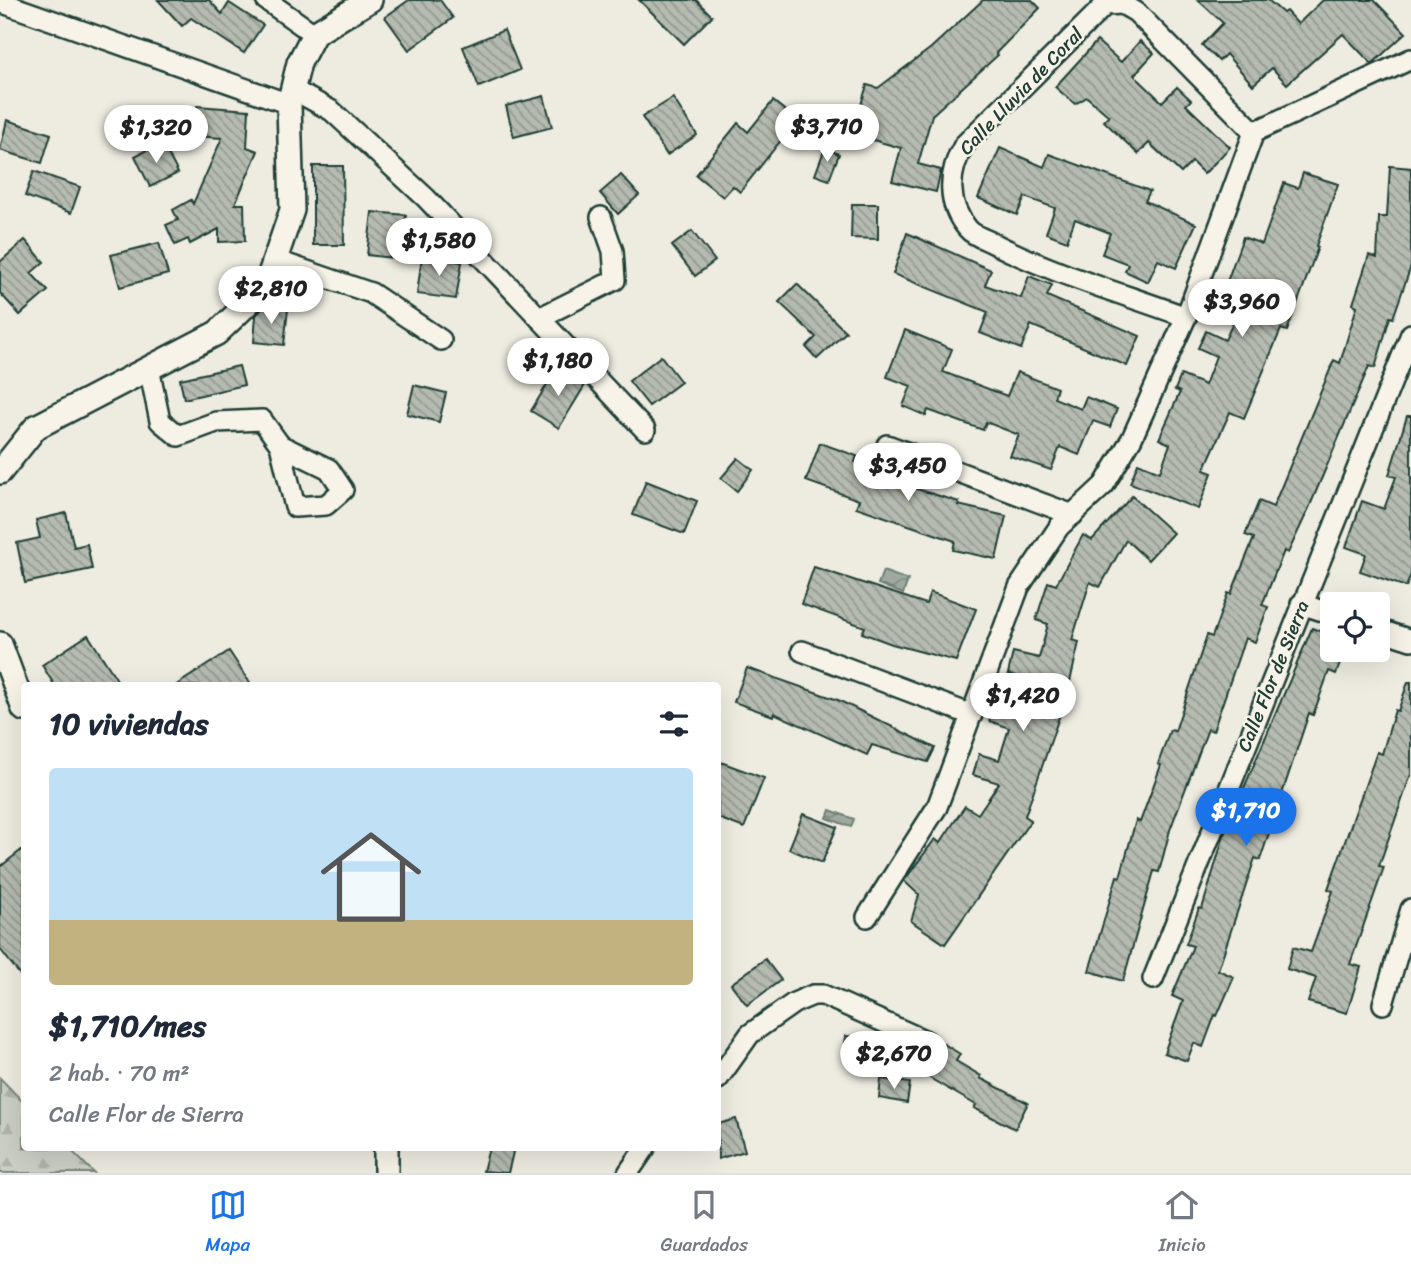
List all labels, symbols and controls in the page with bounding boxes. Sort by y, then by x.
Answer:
street label: Calle Lluvia de Coral [951,19,1092,163]
pin: $3,710 [770,104,884,164]
pin: $1,320 [99,106,213,165]
text: $3,710 [791,106,863,147]
text: $1,320 [120,107,192,148]
pin: $1,580 [382,218,496,278]
text: $1,580 [402,220,476,261]
pin: $2,810 [214,266,328,326]
text: $2,810 [234,268,308,309]
pin: $3,960 [1185,280,1299,339]
text: $3,960 [1204,281,1280,322]
pin: $1,180 [501,338,615,398]
text: $1,180 [523,340,593,381]
pin: $3,450 [851,444,965,503]
text: $3,450 [869,445,947,486]
map controls [1320,592,1390,662]
button: locate [1320,592,1390,662]
street label: Calle Flor de Sierra [1228,595,1319,757]
pin: $1,420 [966,674,1080,733]
text: $1,420 [986,675,1060,716]
text: 10 viviendas [49,697,209,751]
icon: filters [655,705,693,743]
pin: $1,710 [1189,788,1303,848]
text: $1,710 [1211,790,1281,831]
icon: home [308,814,434,940]
text: $1,710/mes [49,999,206,1053]
pin: $2,670 [837,1032,951,1091]
text: $2,670 [856,1033,932,1074]
text: 2 hab. · 70 m² [49,1053,190,1094]
text: Calle Flor de Sierra [49,1094,244,1135]
tab: Mapa [205,1186,250,1261]
tab: Guardados [661,1186,748,1261]
tab: Inicio [1159,1186,1206,1261]

